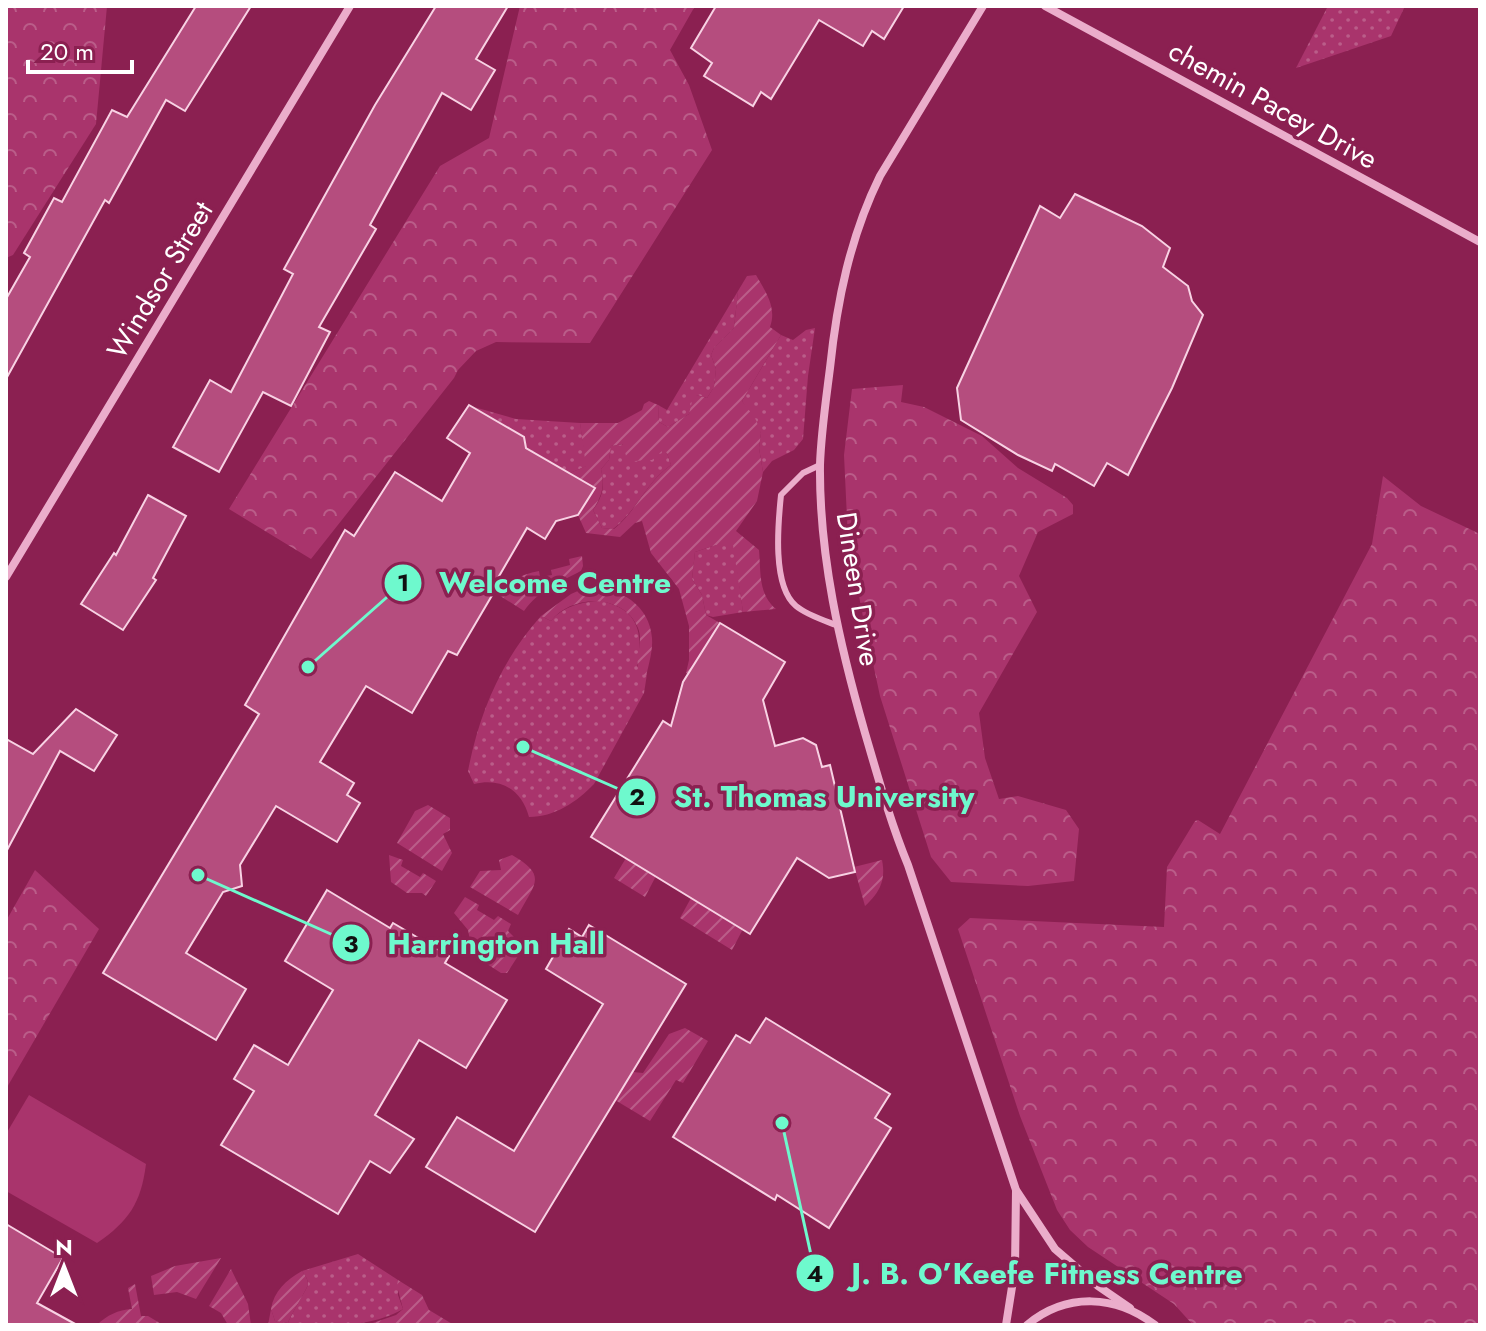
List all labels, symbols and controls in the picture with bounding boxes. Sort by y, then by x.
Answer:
scale bar [28,24,132,74]
street label: chemin Pacey Drive [1161,31,1385,179]
text: 20 m [40,34,94,69]
street label: Windsor Street [97,193,223,366]
street label: Dineen Drive [826,509,890,669]
callout: Welcome Centre [383,556,687,610]
text: Welcome Centre [439,561,671,604]
text: 1 [397,565,409,600]
callout: St. Thomas University [617,770,990,824]
text: St. Thomas University [674,775,975,818]
text: 2 [629,779,645,814]
callout: Harrington Hall [331,916,621,970]
text: Harrington Hall [387,922,605,965]
text: 3 [344,926,359,961]
north arrow [24,1227,104,1307]
text: N [55,1231,73,1263]
callout: J. B. O’Keefe Fitness Centre [795,1246,1258,1300]
text: J. B. O’Keefe Fitness Centre [846,1252,1243,1295]
text: 4 [807,1256,823,1291]

